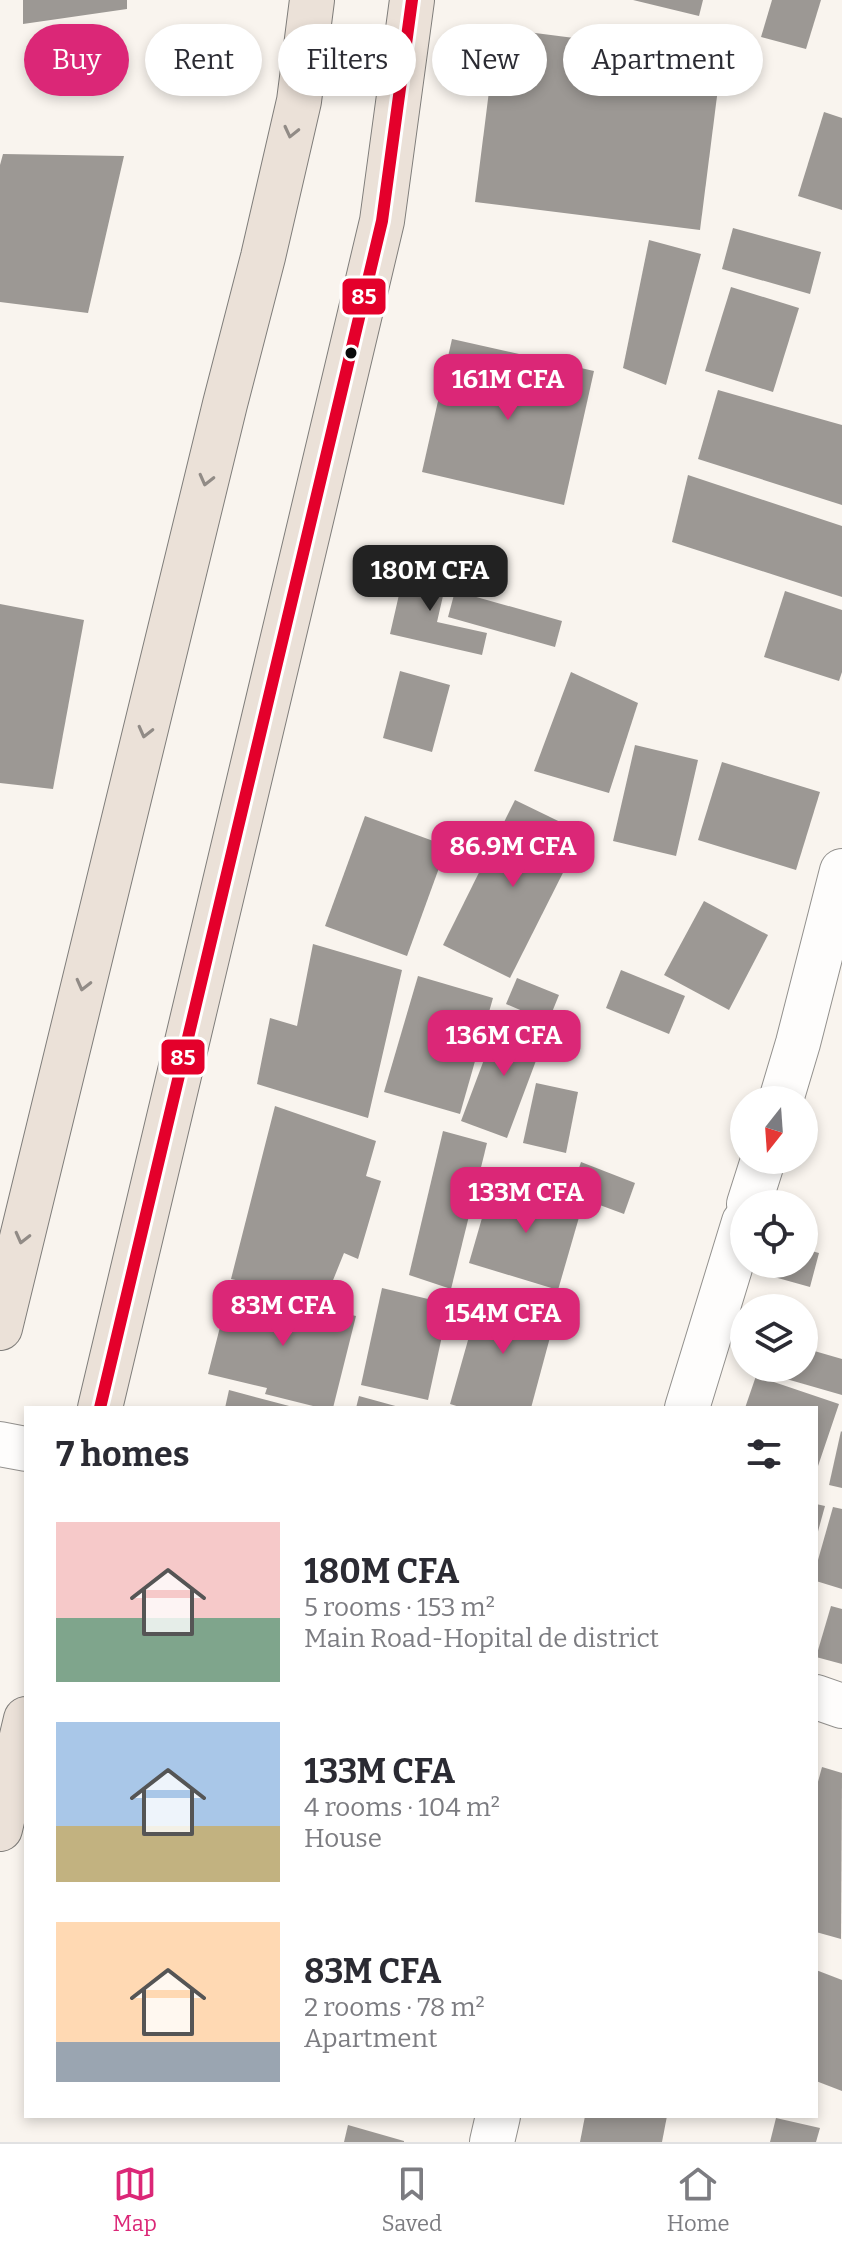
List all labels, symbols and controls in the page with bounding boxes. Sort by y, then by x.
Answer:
chip: Buy [24,24,129,96]
chip: Rent [145,24,262,96]
chip: Filters [278,24,416,96]
chip: New [432,24,547,96]
chip: Apartment [563,24,763,96]
one-way arrow [283,125,300,139]
line badge: 85 [341,277,387,316]
text: 85 [351,283,377,310]
unlabelled marker [343,345,359,361]
pin: 161M CFA [425,354,591,422]
text: 161M CFA [452,364,564,395]
one-way arrow [199,472,216,486]
pin: 180M CFA [347,545,513,613]
text: 180M CFA [371,555,489,586]
one-way arrow [137,725,154,739]
pin: 86.9M CFA [421,821,605,889]
text: 86.9M CFA [449,831,577,862]
one-way arrow [76,978,93,991]
pin: 136M CFA [421,1010,587,1078]
text: 136M CFA [446,1020,562,1051]
line badge: 85 [160,1038,206,1076]
text: 85 [170,1044,196,1071]
north arrow [730,1086,818,1174]
map controls [730,1086,818,1382]
pin: 133M CFA [443,1167,609,1235]
text: 133M CFA [468,1177,584,1208]
button: locate [730,1190,818,1278]
one-way arrow [14,1230,31,1244]
pin: 83M CFA [209,1280,357,1348]
pin: 154M CFA [420,1288,586,1356]
text: 83M CFA [231,1290,335,1321]
button: layers [730,1294,818,1382]
text: 154M CFA [445,1298,561,1329]
icon: filters [742,1432,786,1476]
text: 7 homes [56,1434,189,1475]
text: 180M CFA [304,1551,459,1592]
icon: home [120,1554,216,1650]
text: 5 rooms · 153 m² [304,1592,495,1623]
text: Main Road-Hopital de district [304,1623,659,1654]
text: 133M CFA [304,1751,455,1792]
icon: home [120,1754,216,1850]
text: 4 rooms · 104 m² [304,1792,500,1823]
text: House [304,1823,382,1854]
text: 83M CFA [304,1951,441,1992]
icon: home [120,1954,216,2050]
text: 2 rooms · 78 m² [304,1992,485,2023]
text: Apartment [304,2023,437,2054]
tab: Map [112,2162,157,2237]
tab: Saved [382,2162,442,2237]
tab: Home [667,2162,730,2237]

